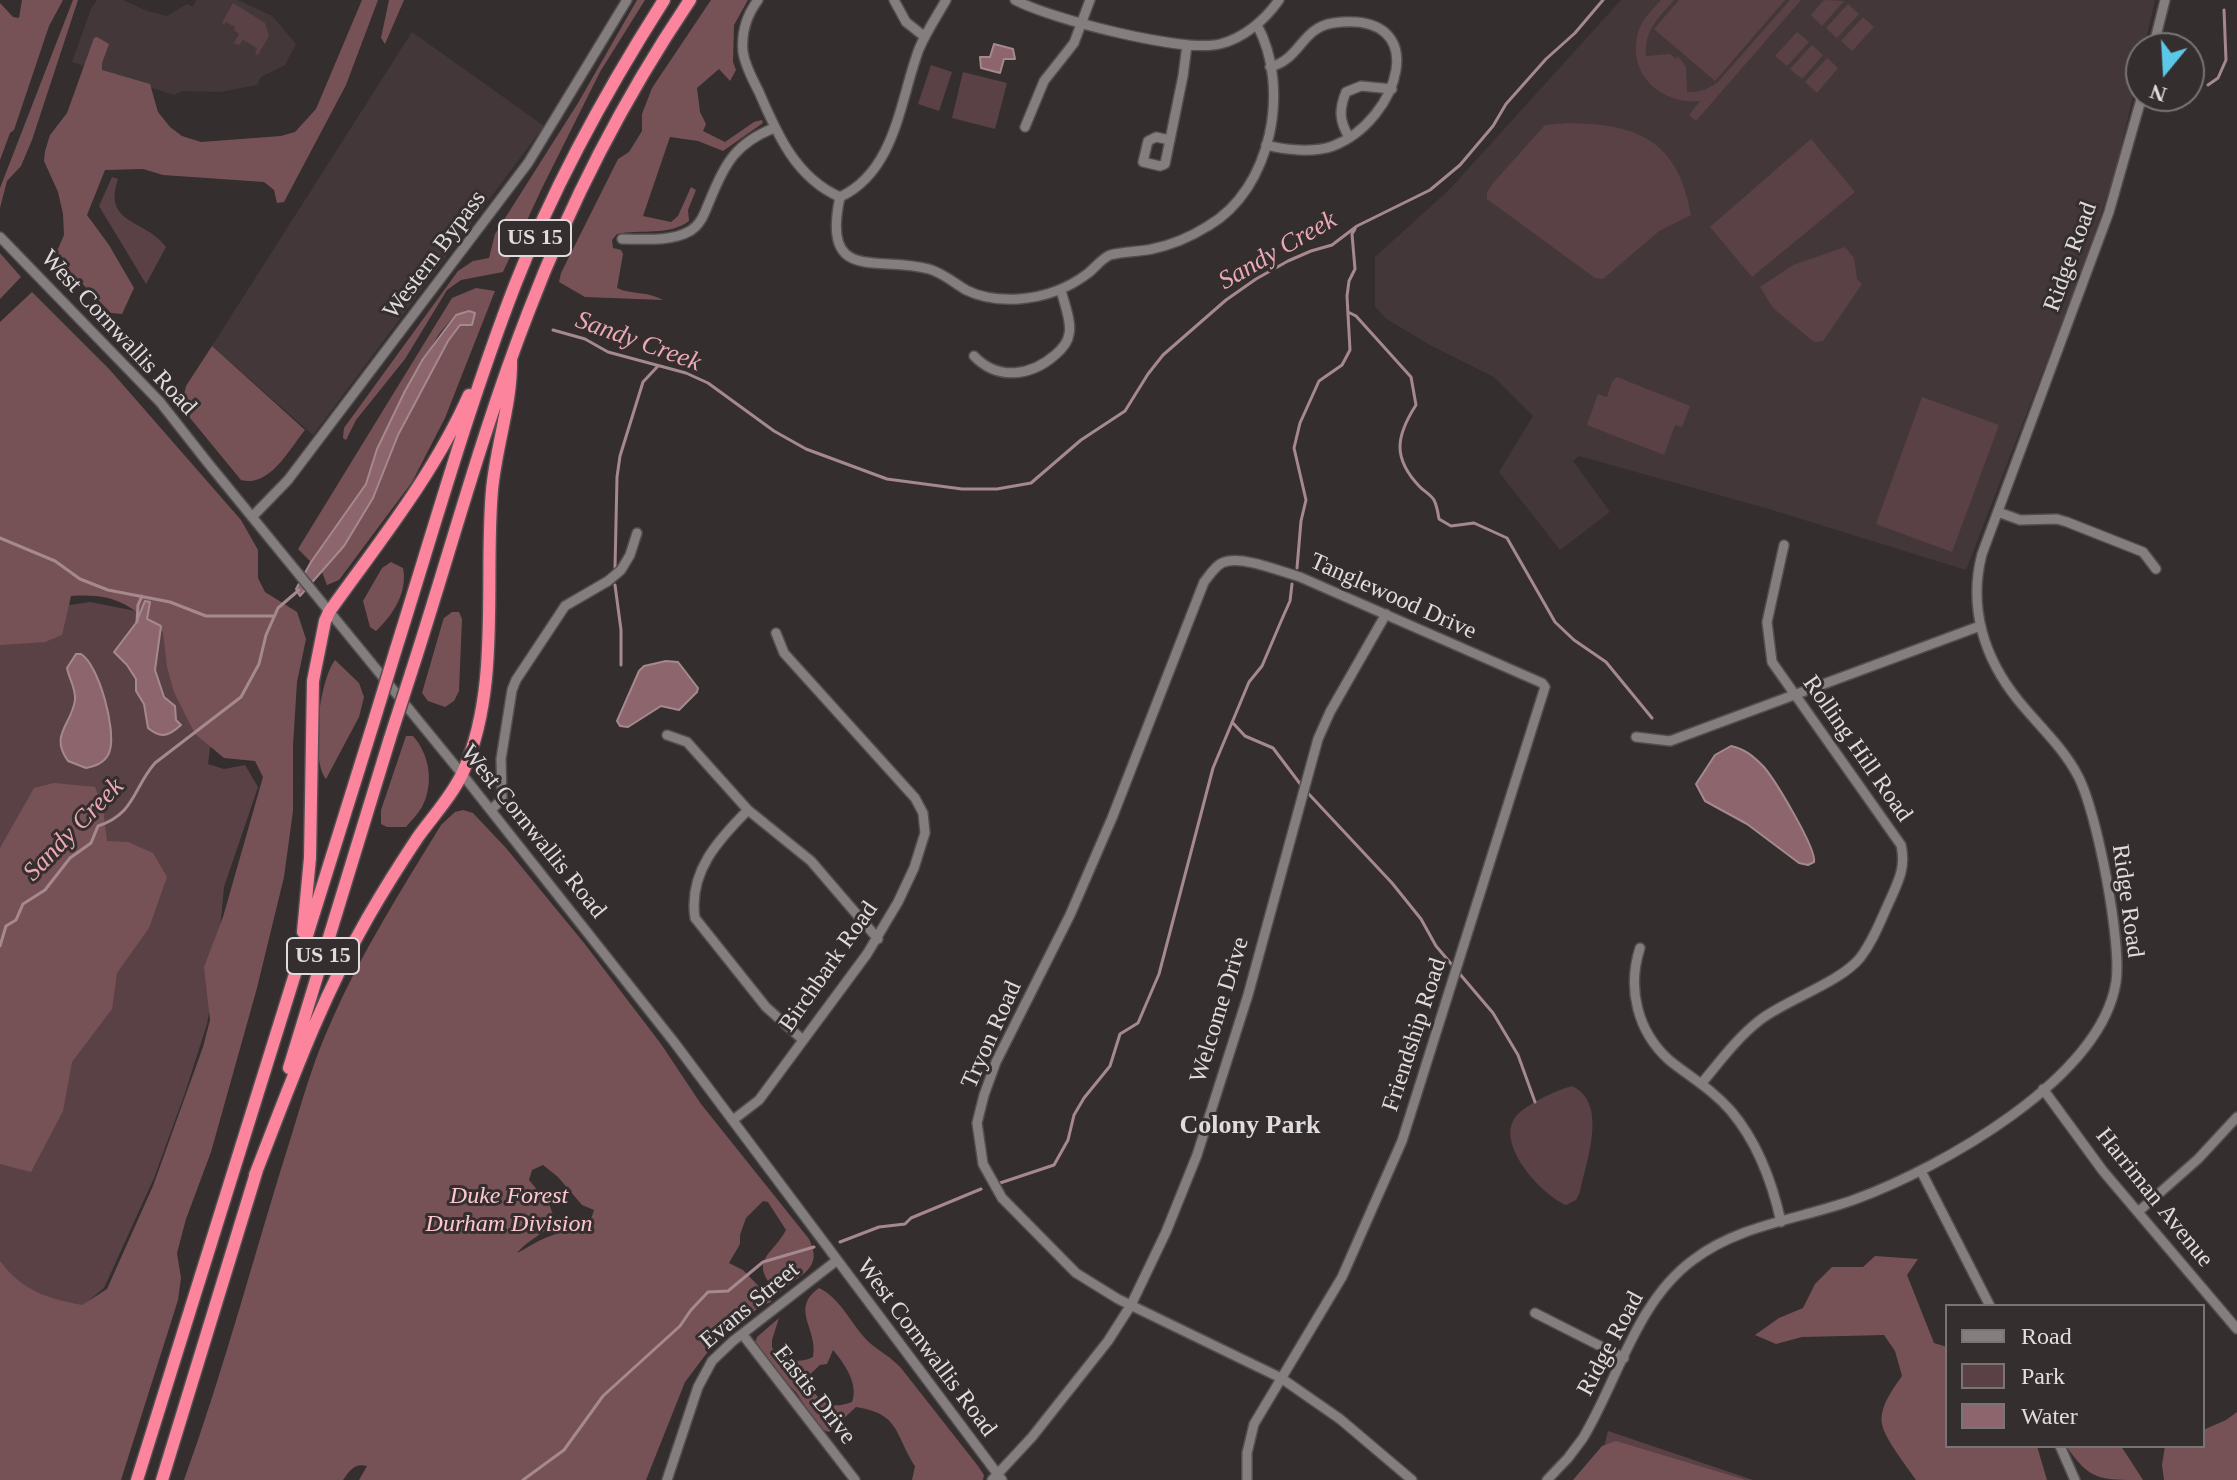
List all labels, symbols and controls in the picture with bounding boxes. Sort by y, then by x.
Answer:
north arrow [2125,32,2205,112]
text: N [2147,79,2169,108]
street label: Western Bypass [377,185,493,325]
street label: Ridge Road [2038,199,2104,315]
water label: Sandy Creek [1213,205,1343,297]
road number: US 15 [499,220,571,256]
street label: West Cornwallis Road [34,244,202,422]
water label: Sandy Creek [571,305,705,379]
street label: Tanglewood Drive [1305,547,1481,647]
street label: Rolling Hill Road [1796,670,1918,828]
street label: West Cornwallis Road [454,739,612,925]
water label: Sandy Creek [17,772,131,888]
street label: Ridge Road [2105,843,2149,959]
street label: Birchbark Road [773,896,885,1038]
street label: Welcome Drive [1184,934,1256,1086]
road number: US 15 [287,938,359,974]
street label: Friendship Road [1377,955,1453,1115]
street label: Tryon Road [956,977,1028,1093]
district label: Colony Park [1180,1110,1320,1142]
street label: Harriman Avenue [2089,1123,2219,1273]
park label: Duke Forest Durham Division [426,1183,592,1239]
street label: West Cornwallis Road [850,1253,1002,1443]
street label: Evans Street [695,1256,805,1356]
street label: Ridge Road [1572,1287,1650,1401]
legend [1945,1304,2205,1448]
text: Road [2021,1323,2072,1349]
street label: Eastis Drive [766,1340,862,1450]
text: Park [2021,1363,2065,1389]
text: Water [2021,1403,2078,1429]

